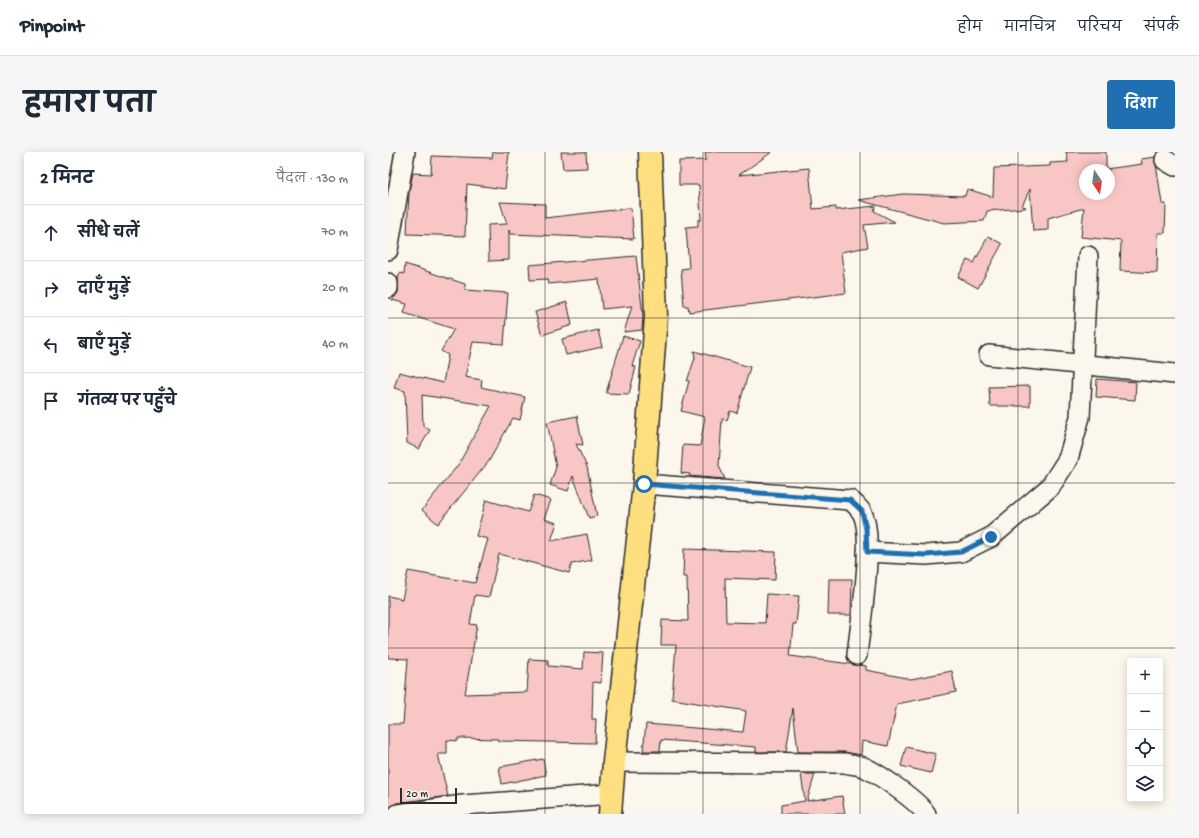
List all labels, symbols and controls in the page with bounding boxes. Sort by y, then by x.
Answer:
text: Pinpoint [20,16,84,39]
text: होम [958,20,982,37]
text: मानचित्र [1004,20,1056,37]
text: परिचय [1078,20,1122,37]
text: संपर्क [1144,20,1179,37]
button: दिशा [1107,80,1175,129]
text: हमारा पता [24,90,155,123]
north arrow [1079,164,1115,200]
text: 2 मिनट [40,170,94,190]
text: पैदल · 130 m [276,172,348,187]
icon: ahead [40,222,62,244]
text: सीधे चलें [78,225,139,243]
text: 70 m [322,225,348,240]
icon: right [40,278,62,300]
text: दाएँ मुड़ें [78,281,130,299]
text: 20 m [322,281,348,296]
icon: left [40,334,62,356]
text: बाएँ मुड़ें [78,337,130,355]
text: 40 m [322,337,348,352]
icon: arrive [40,390,62,412]
text: गंतव्य पर पहुँचे [78,393,176,411]
route start [635,475,653,493]
route end [982,528,1000,546]
map controls [1127,658,1163,802]
button: + [1127,658,1163,694]
button: − [1127,694,1163,730]
button: locate [1127,730,1163,766]
button: layers [1127,766,1163,802]
scale bar [400,786,457,805]
text: 20 m [406,789,428,801]

